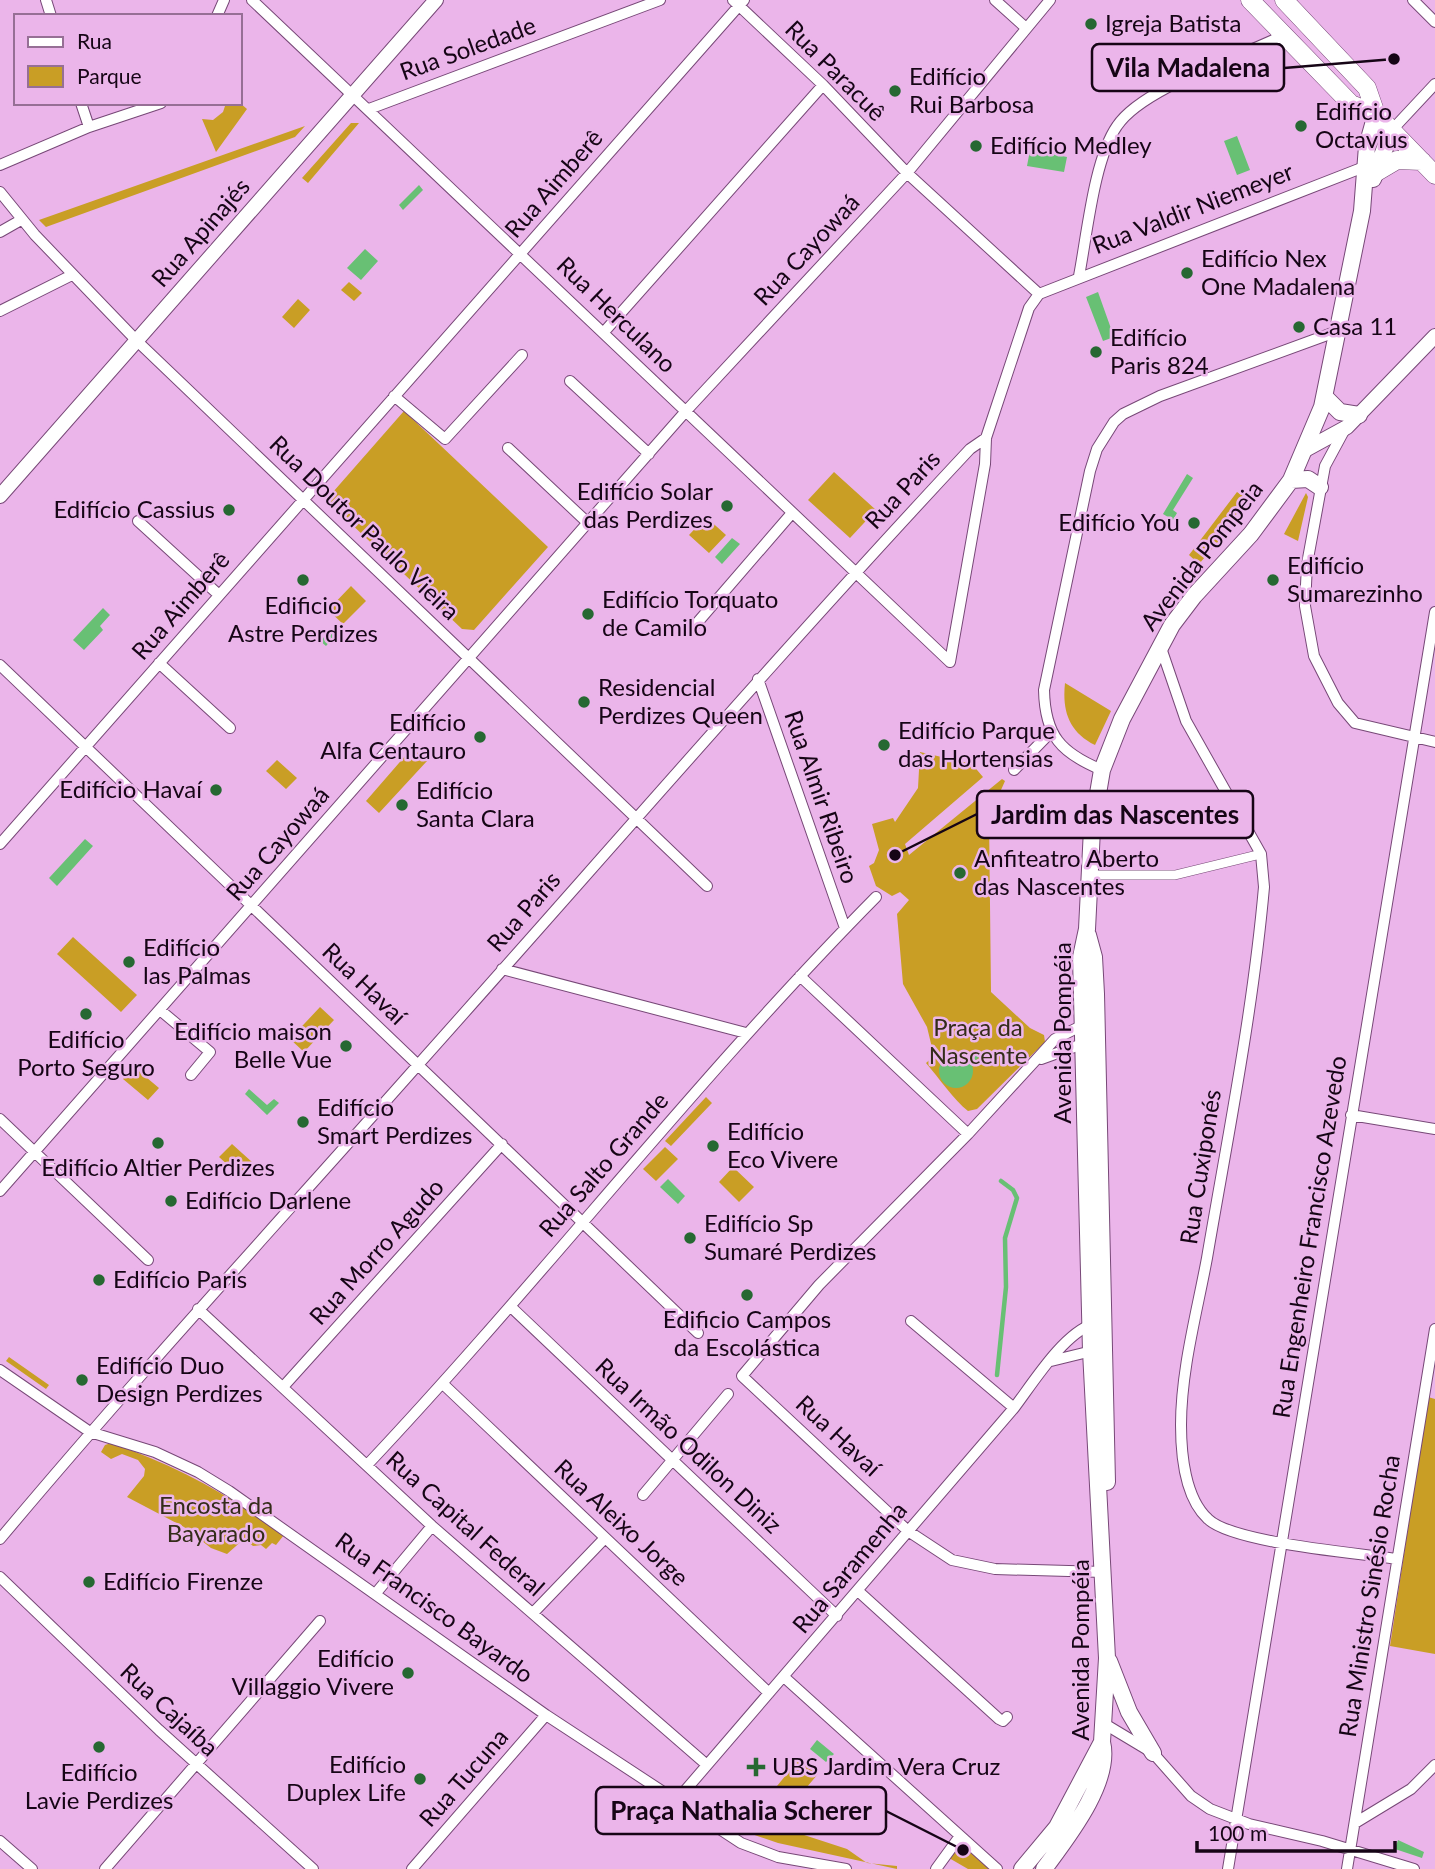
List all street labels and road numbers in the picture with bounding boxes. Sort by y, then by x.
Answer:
street label: Rua Soledade [396,10,539,86]
street label: Rua Paracuê [780,14,892,126]
street label: Rua Aimberê [498,123,608,243]
street label: Rua Valdir Niemeyer [1088,156,1297,259]
street label: Rua Apinajés [145,172,255,292]
street label: Rua Cayowaá [747,187,865,311]
street label: Rua Herculano [551,250,683,378]
street label: Rua Doutor Paulo Vieira [264,429,466,625]
street label: Rua Paris [858,444,946,534]
street label: Avenida Pompeia [1133,475,1268,636]
street label: Rua Aimberê [125,545,235,665]
street label: Rua Almir Ribeiro [779,706,866,887]
street label: Rua Cayowaá [219,780,334,906]
street label: Rua Paris [480,865,566,957]
street label: Rua Havaí [317,936,414,1031]
street label: Avenida Pompéia [1047,942,1076,1124]
street label: Rua Engenheiro Francisco Azevedo [1266,1054,1351,1420]
street label: Rua Salto Grande [532,1086,674,1242]
street label: Rua Cuxiponés [1173,1087,1226,1246]
street label: Rua Morro Agudo [303,1172,449,1330]
street label: Rua Irmão Odilon Diniz [590,1351,788,1539]
street label: Rua Havaí [791,1388,888,1482]
street label: Rua Capital Federal [381,1444,551,1602]
street label: Rua Aleixo Jorge [549,1452,695,1591]
street label: Rua Ministro Sinésio Rocha [1332,1453,1405,1739]
street label: Rua Saramenha [786,1496,912,1639]
street label: Rua Francisco Bayardo [330,1525,539,1688]
street label: Avenida Pompéia [1065,1559,1094,1741]
street label: Rua Cajaíba [115,1656,225,1762]
street label: Rua Tucuna [412,1722,513,1832]

